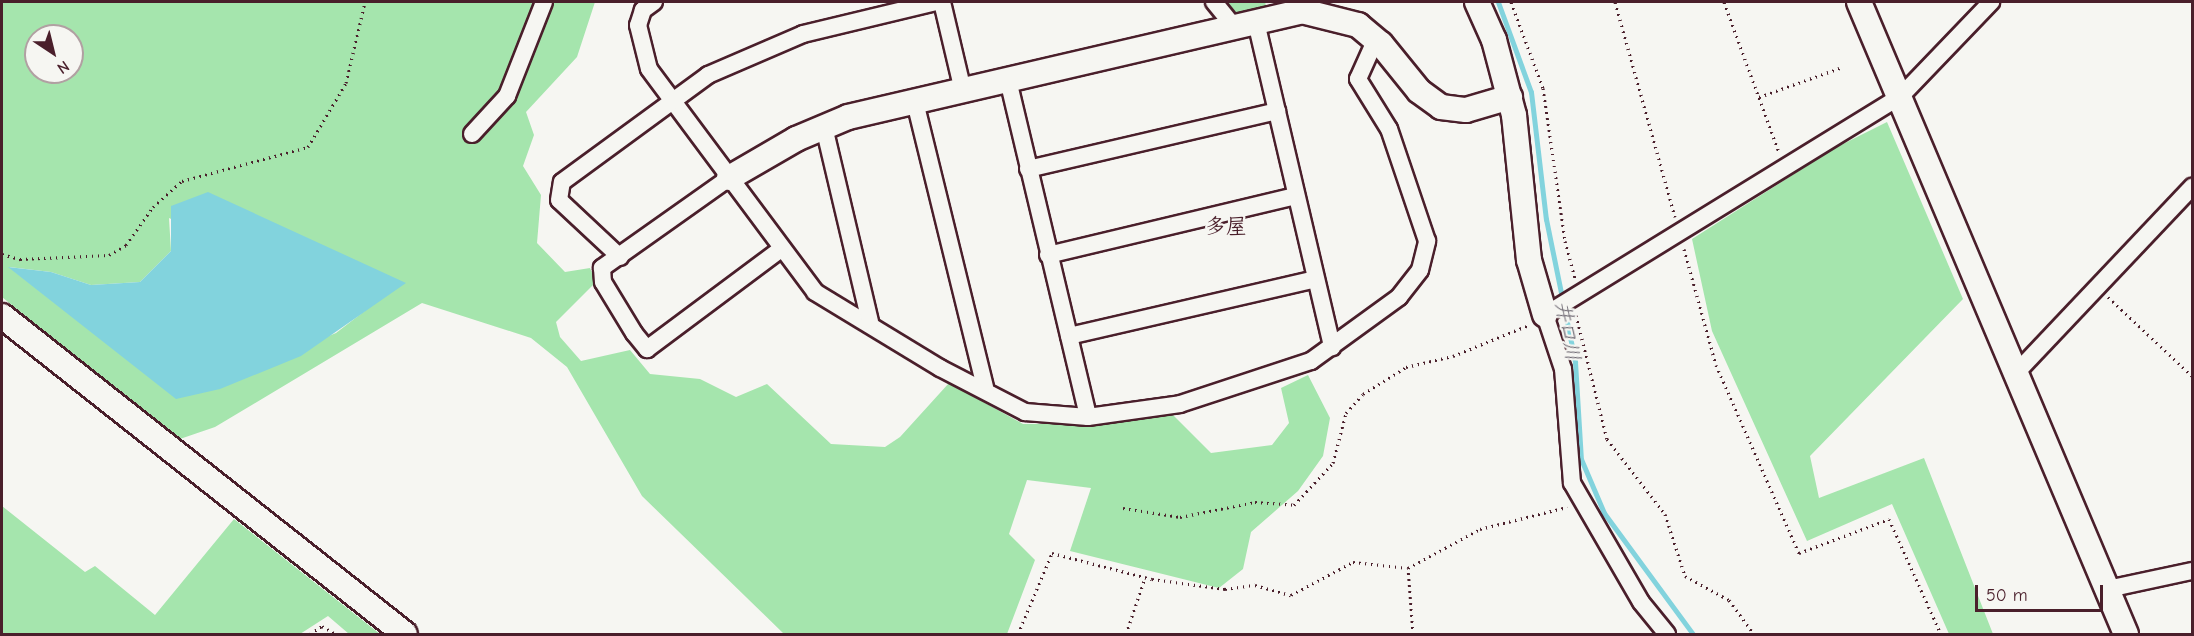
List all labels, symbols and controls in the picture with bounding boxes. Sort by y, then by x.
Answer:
north arrow [24,24,84,84]
text: N [54,57,73,77]
district label: 多屋 [1205,213,1247,239]
water label: 井口川 [1550,299,1586,363]
scale bar [1978,573,2106,611]
text: 50 m [1986,585,2028,606]

